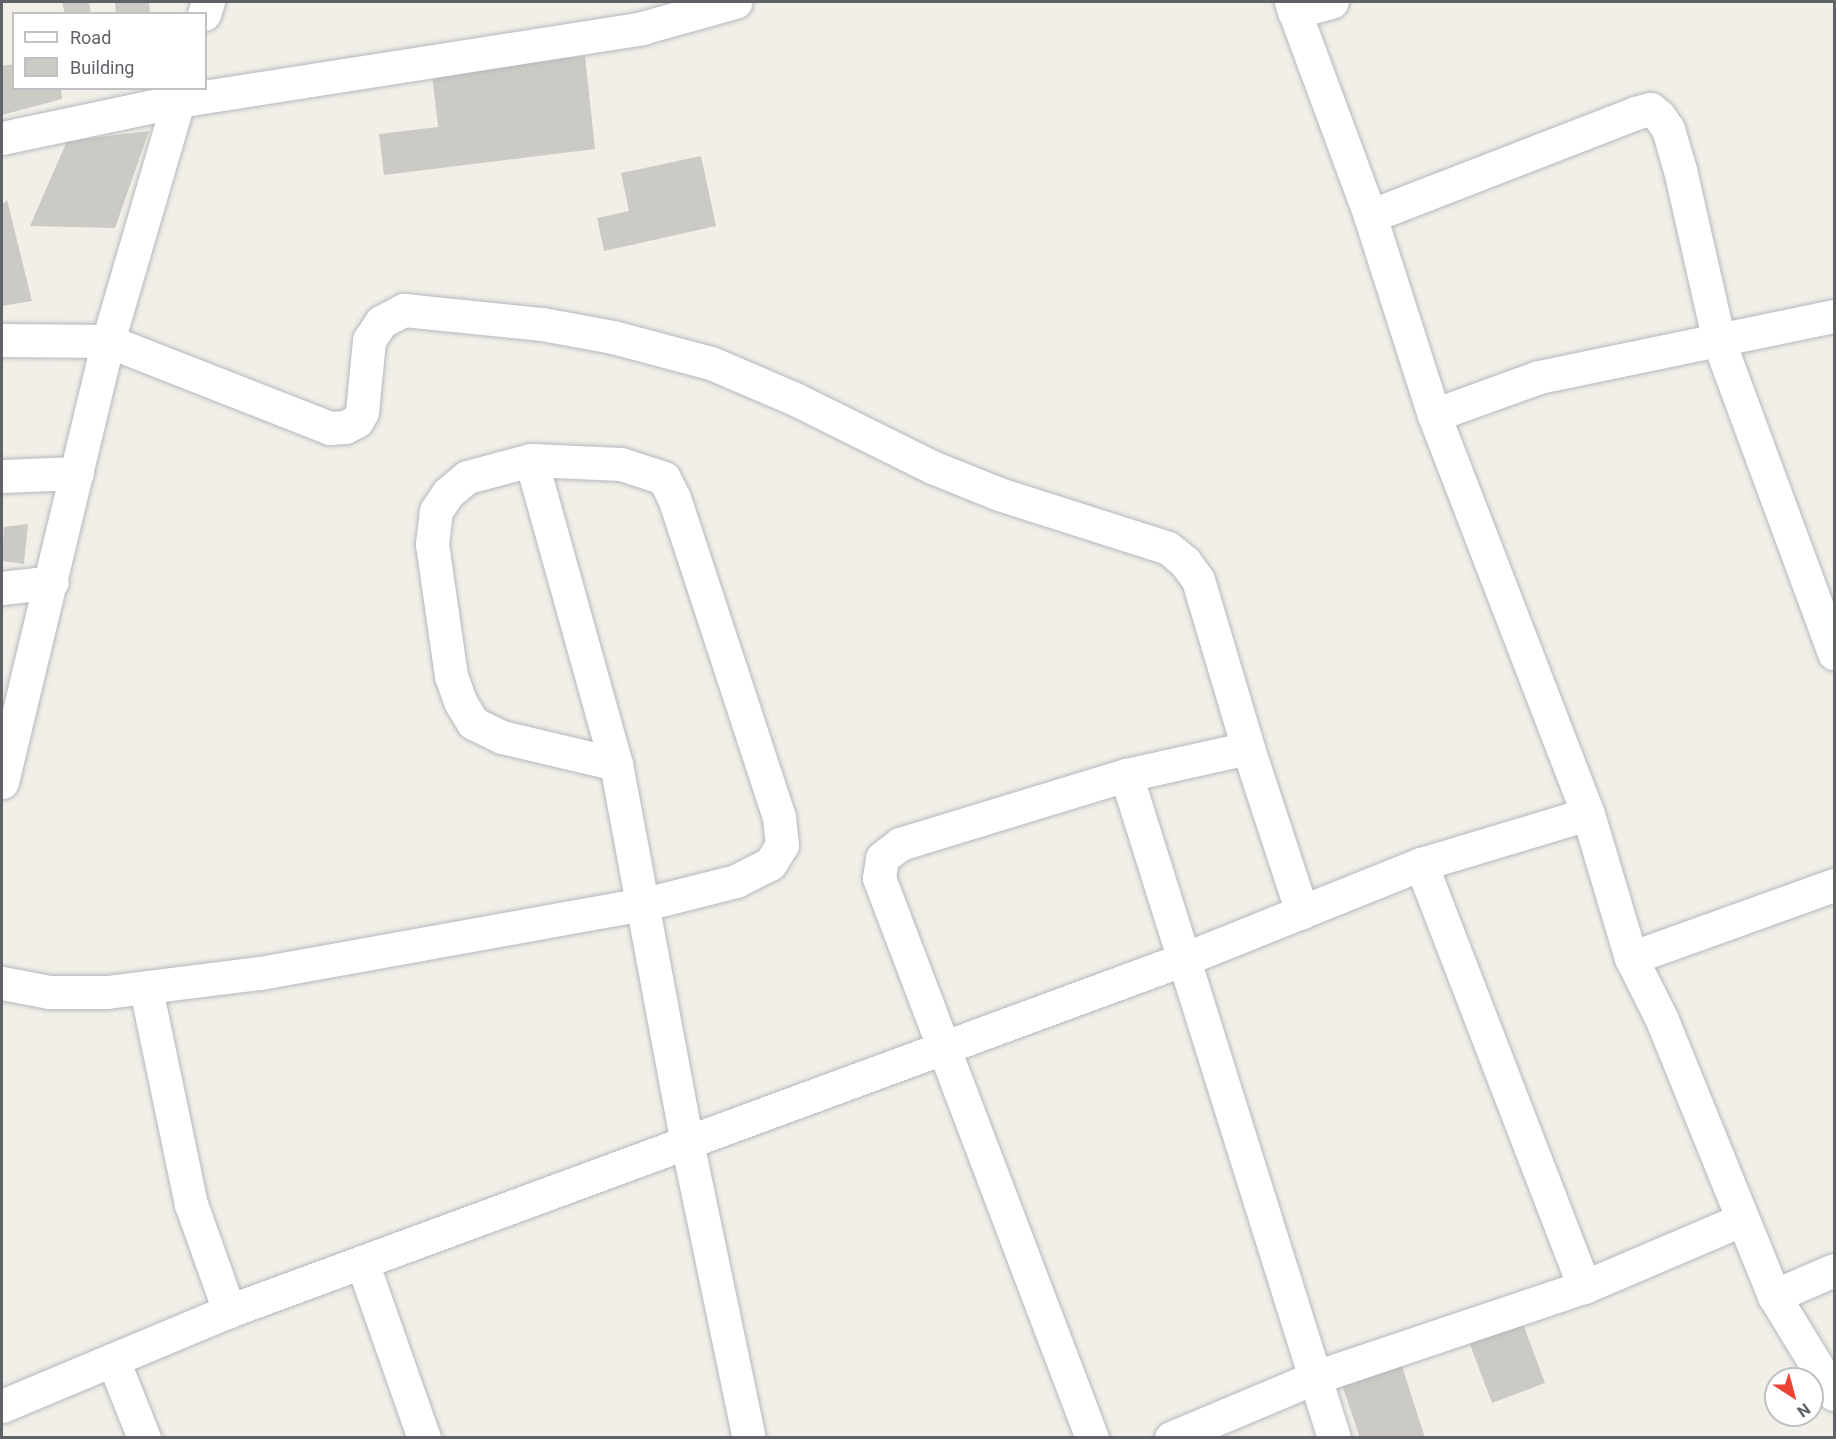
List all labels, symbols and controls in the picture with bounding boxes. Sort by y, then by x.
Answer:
legend [12,12,207,90]
text: Road [70,27,111,48]
text: Building [70,57,134,78]
north arrow [1764,1367,1824,1427]
text: N [1794,1399,1814,1421]

